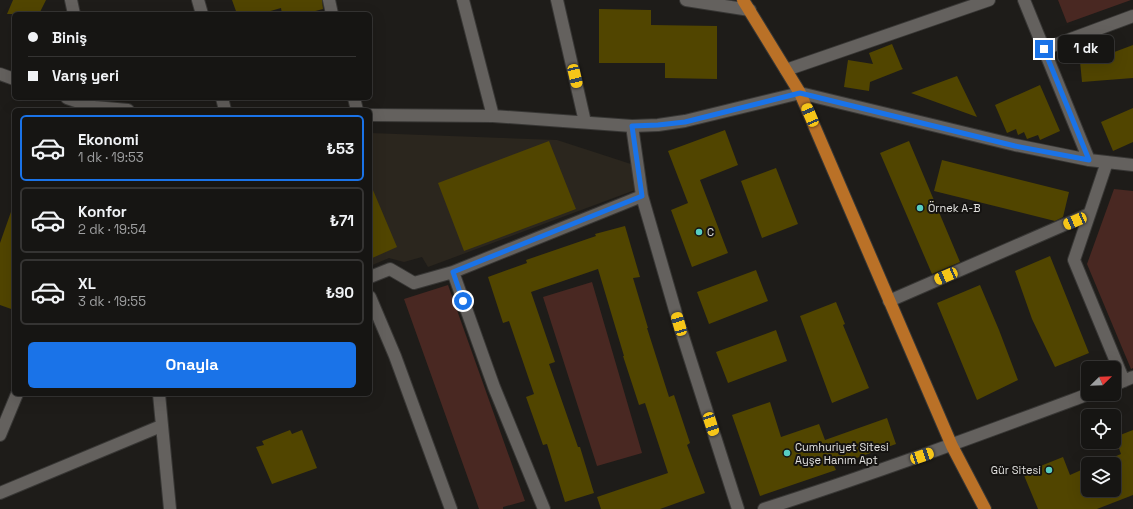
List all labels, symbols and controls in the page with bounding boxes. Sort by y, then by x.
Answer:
text: Biniş [52,28,87,47]
callout: 1 dk [1058,35,1114,63]
route end [1035,40,1053,58]
text: 1 dk [1074,40,1098,57]
car [566,63,584,89]
text: Varış yeri [52,66,119,85]
car [800,102,820,128]
icon: car [30,130,66,166]
text: Ekonomi [78,130,139,149]
text: ₺53 [327,139,354,158]
text: 1 dk · 19:53 [78,149,144,166]
place label: Örnek A-B [928,200,980,215]
icon: car [30,202,66,238]
text: Konfor [78,202,127,221]
marker: Örnek A-B [915,203,925,213]
text: ₺71 [330,211,354,230]
car [1062,211,1088,231]
text: 2 dk · 19:54 [78,221,146,238]
place label: C [707,225,714,239]
marker: C [694,227,704,237]
car [933,266,959,286]
icon: car [30,274,66,310]
text: XL [78,274,96,293]
text: ₺90 [326,283,354,302]
route start [454,292,472,310]
text: 3 dk · 19:55 [78,293,146,310]
car [670,311,688,337]
button: Onayla [28,342,356,388]
north arrow [1081,361,1121,401]
map controls [1081,361,1121,497]
button: locate [1081,409,1121,449]
car [702,411,720,437]
place label: Cumhuriyet Sitesi Ayşe Hanım Apt [795,440,889,467]
car [909,446,935,466]
marker: Cumhuriyet Sitesi Ayşe Hanım Apt [782,448,792,458]
button: layers [1081,457,1121,497]
place label: Gür Sitesi [991,463,1041,477]
marker: Gür Sitesi [1044,465,1054,475]

